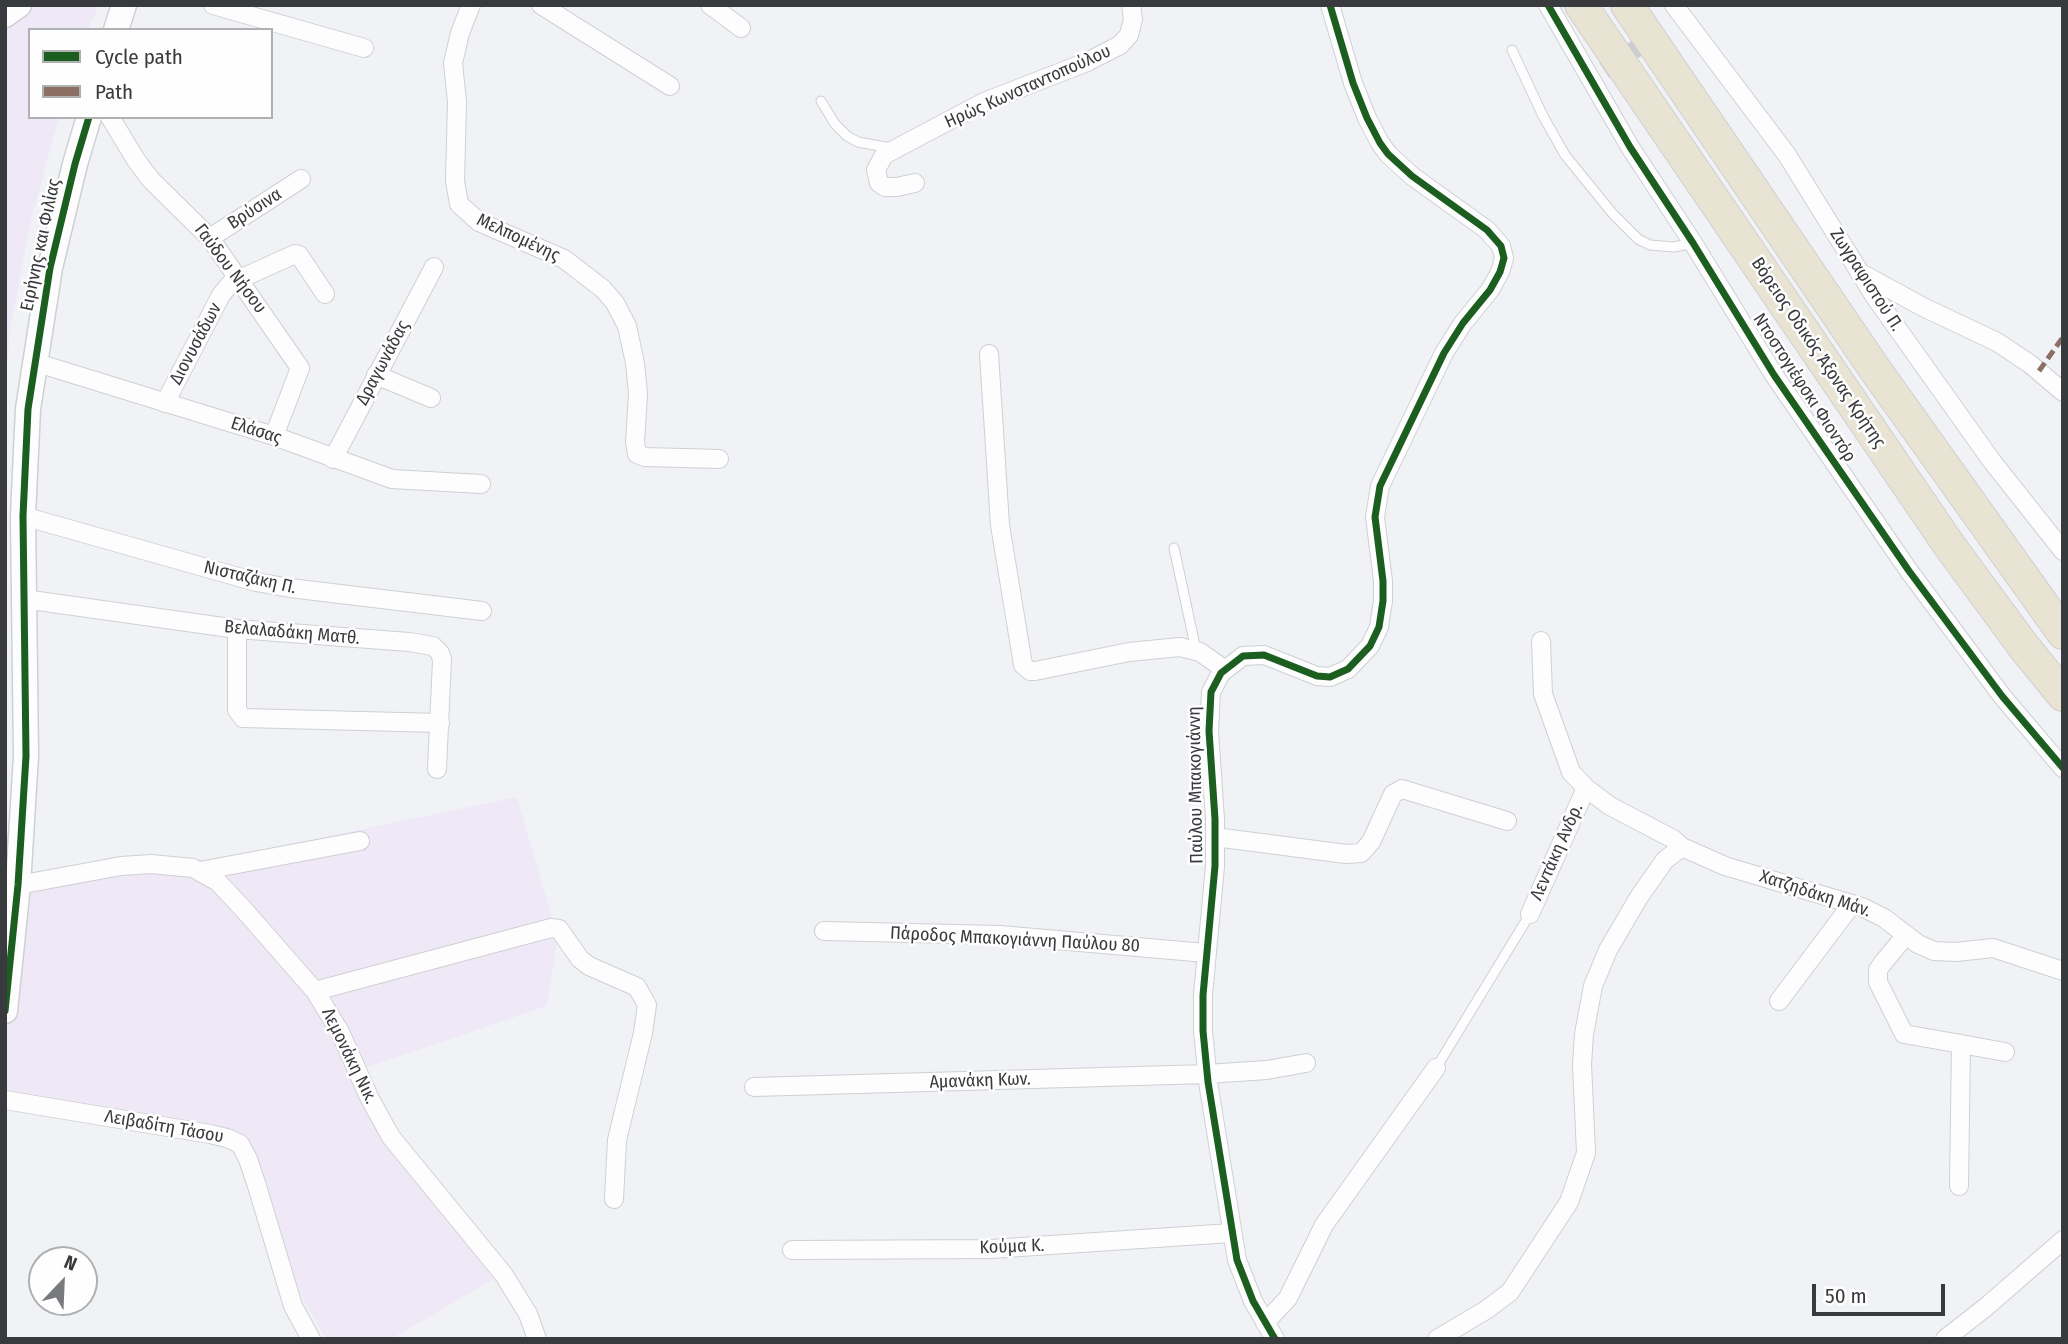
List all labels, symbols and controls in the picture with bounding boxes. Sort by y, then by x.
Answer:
legend [28,28,273,119]
street label: Ηρώς Κωνσταντοπούλου [942,41,1114,133]
text: Cycle path [95,44,183,70]
text: Path [95,79,133,105]
street label: Ειρήνης και Φιλίας [16,177,66,313]
street label: Βρύσινα [224,184,286,234]
street label: Μελπομένης [473,209,563,267]
street label: Γαύδου Νήσου [189,220,271,318]
street label: Ζωγραφιστού Π. [1825,225,1907,335]
street label: Βόρειος Οδικός Άξονας Κρήτης [1746,254,1890,452]
street label: Διονυσάδων [165,299,227,389]
street label: Ντοστογιέφσκι Φιοντόρ [1748,310,1860,466]
street label: Δραγωνάδας [352,317,414,409]
street label: Ελάσας [228,413,284,449]
street label: Νισταζάκη Π. [202,557,298,599]
street label: Βελαλαδάκη Ματθ. [223,616,361,650]
street label: Παύλου Μπακογιάννη [1184,706,1208,864]
street label: Λεντάκη Ανδρ. [1526,800,1588,904]
street label: Χατζηδάκη Μάν. [1757,866,1873,922]
street label: Πάροδος Μπακογιάννη Παύλου 80 [889,923,1141,957]
street label: Λεμονάκη Νικ. [317,1005,381,1107]
street label: Αμανάκη Κων. [929,1068,1031,1094]
street label: Λειβαδίτη Τάσου [103,1106,225,1148]
street label: Κούμα Κ. [979,1235,1045,1259]
north arrow [28,1246,98,1316]
text: N [61,1250,80,1276]
scale bar [1816,1270,1949,1314]
text: 50 m [1825,1283,1867,1309]

